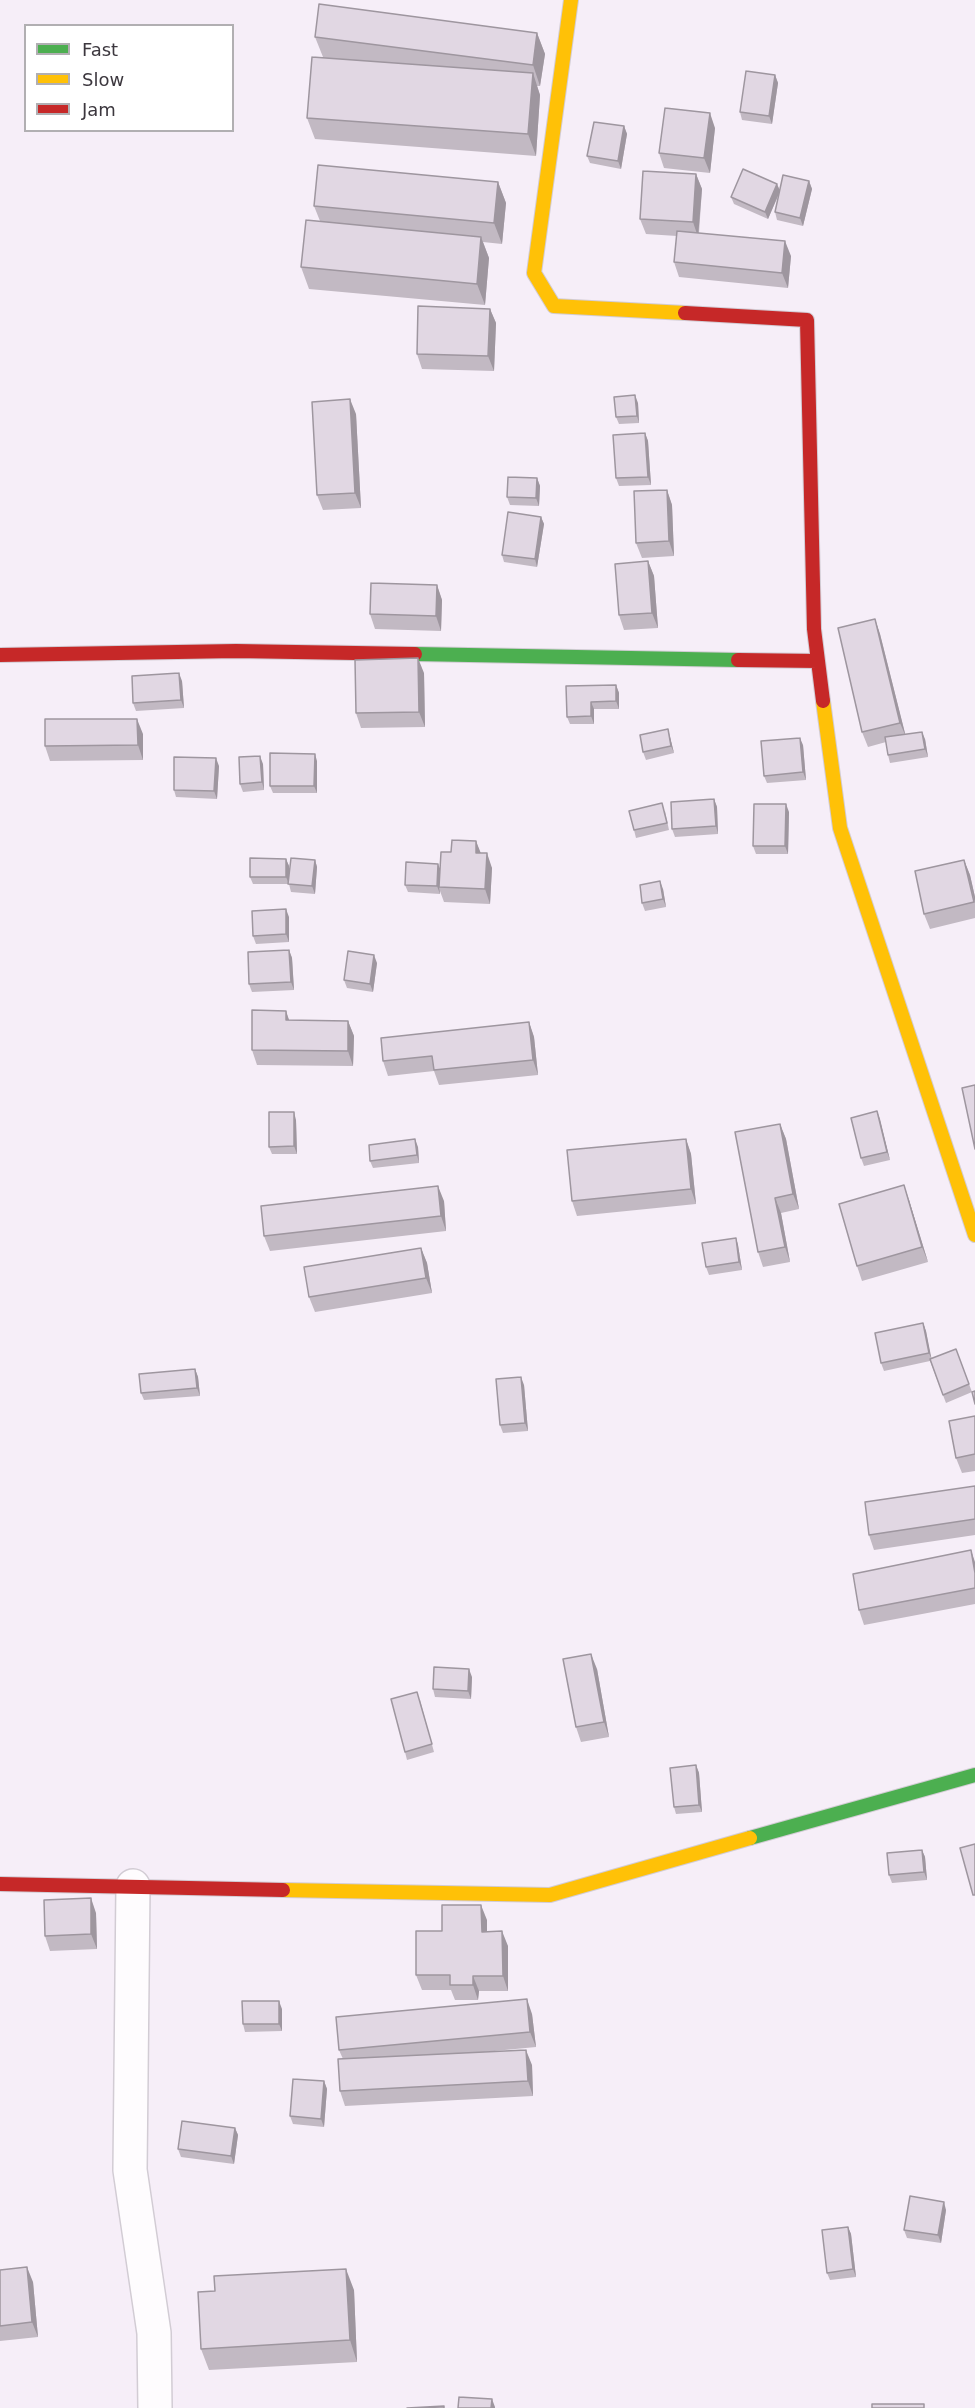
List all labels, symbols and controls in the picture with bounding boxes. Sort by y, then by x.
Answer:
legend [24,24,234,132]
text: Fast [82,39,118,60]
text: Slow [82,69,124,90]
text: Jam [82,99,116,120]

